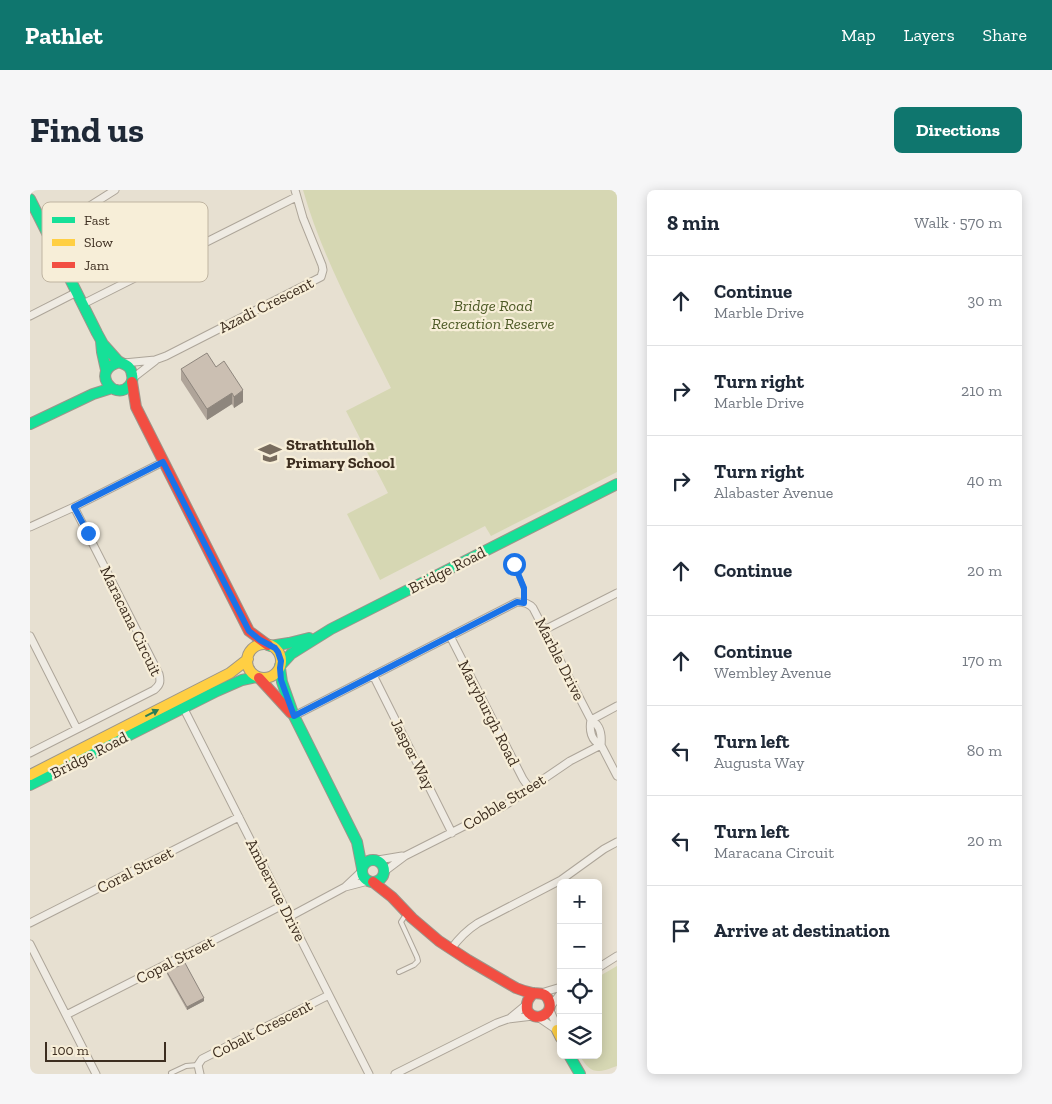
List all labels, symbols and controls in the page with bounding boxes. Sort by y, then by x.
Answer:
text: Pathlet [25,21,103,50]
text: Map [841,24,876,46]
text: Layers [904,24,955,46]
text: Share [983,24,1027,46]
button: Directions [894,107,1022,153]
text: Find us [30,109,144,151]
legend [42,202,208,282]
text: 8 min [667,210,719,235]
text: Fast [84,212,111,229]
text: Walk · 570 m [914,213,1002,232]
text: Slow [84,234,113,251]
text: Jam [84,257,109,274]
street label: Azadi Crescent [215,273,317,337]
text: Continue [714,280,792,303]
icon: ahead [667,287,695,315]
text: 30 m [968,291,1002,310]
park label: Bridge Road Recreation Reserve [432,296,554,333]
text: Marble Drive [714,303,804,322]
text: Turn right [714,370,804,393]
icon: right [667,377,695,405]
text: 210 m [961,381,1002,400]
text: Marble Drive [714,393,804,412]
place label: Strathtulloh Primary School [286,435,395,472]
school or university icon: Strathtulloh Primary School [257,440,283,466]
text: Turn right [714,460,804,483]
icon: right [667,467,695,495]
text: 40 m [967,471,1002,490]
text: Alabaster Avenue [714,483,833,502]
route end [77,522,100,545]
street label: Bridge Road [405,542,489,598]
route start [503,553,526,576]
icon: ahead [667,557,695,585]
text: Continue [714,559,792,582]
text: 20 m [967,561,1002,580]
street label: Maracana Circuit [96,563,166,679]
street label: Marble Drive [531,615,589,703]
text: Continue [714,640,792,663]
icon: ahead [667,647,695,675]
text: 170 m [962,651,1002,670]
street label: Maryburgh Road [454,657,524,769]
text: Wembley Avenue [714,663,831,682]
one-way arrow [144,709,159,717]
street label: Jasper Way [387,715,439,793]
street label: Bridge Road [47,727,131,783]
text: Turn left [714,730,789,753]
icon: left [667,737,695,765]
text: 80 m [967,741,1002,760]
text: Augusta Way [714,753,804,772]
street label: Cobble Street [459,770,549,834]
text: Turn left [714,820,789,843]
icon: left [667,827,695,855]
text: 20 m [967,831,1002,850]
street label: Ambervue Drive [242,835,310,945]
street label: Coral Street [94,843,176,897]
text: Maracana Circuit [714,843,834,862]
map controls [557,879,602,1059]
button: + [557,879,602,924]
icon: arrive [667,917,695,945]
text: Arrive at destination [714,919,890,942]
button: − [557,924,602,969]
street label: Copal Street [133,932,217,988]
button: locate [557,969,602,1014]
street label: Cobalt Crescent [209,995,315,1062]
button: layers [557,1014,602,1059]
scale bar [45,1039,166,1062]
text: 100 m [52,1042,89,1059]

